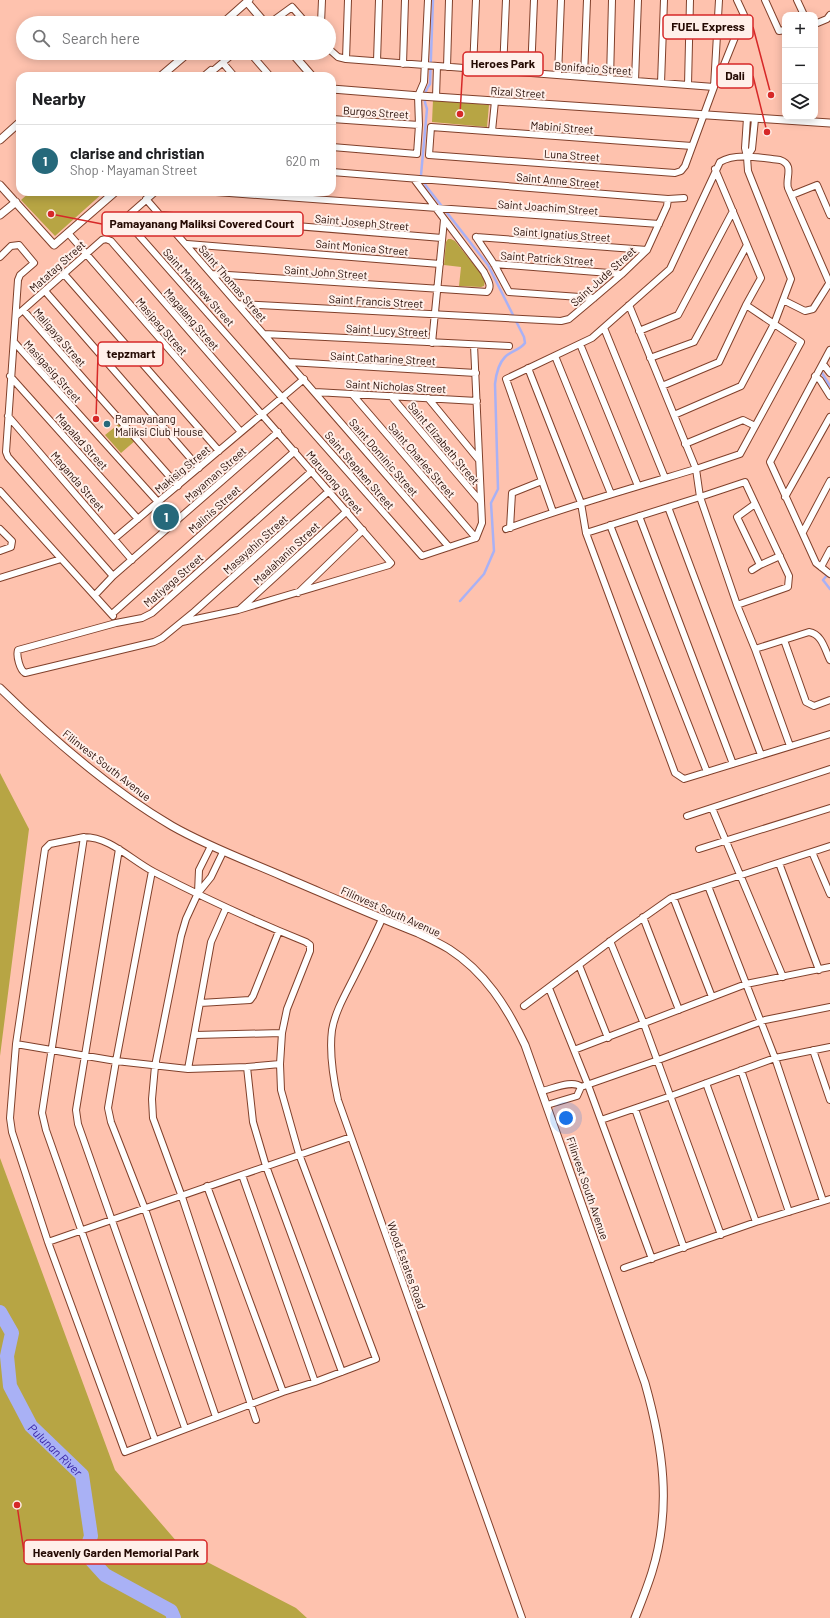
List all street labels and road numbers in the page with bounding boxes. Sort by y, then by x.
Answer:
street label: Bonifacio Street [554,59,632,77]
street label: Rizal Street [490,84,546,100]
street label: Burgos Street [343,103,409,121]
street label: Mabini Street [530,118,594,136]
street label: Luna Street [544,147,600,163]
street label: Saint Anne Street [516,170,600,190]
street label: Saint Joachim Street [497,197,599,217]
street label: Saint Joseph Street [314,211,410,233]
street label: Saint Ignatius Street [513,224,611,244]
street label: Saint Monica Street [315,236,409,258]
street label: Matatag Street [26,237,88,295]
street label: Saint Thomas Street [196,242,270,324]
street label: Saint Jude Street [568,243,638,309]
street label: Saint Matthew Street [161,245,237,329]
street label: Saint Patrick Street [500,248,594,268]
street label: Saint John Street [284,263,368,281]
street label: Magalang Street [162,286,222,352]
street label: Saint Francis Street [328,292,424,310]
street label: Masipag Street [134,295,190,357]
street label: Maligaya Street [31,305,89,369]
street label: Saint Lucy Street [346,321,428,339]
street label: Masigasig Street [22,337,84,405]
street label: Saint Catharine Street [330,349,436,367]
street label: Saint Nicholas Street [346,377,446,395]
street label: Saint Elizabeth Street [406,399,482,487]
street label: Mapalad Street [53,410,111,472]
street label: Saint Dominic Street [347,416,421,498]
street label: Saint Charles Street [386,420,458,500]
street label: Saint Stephen Street [323,428,397,512]
street label: Makisig Street [152,442,212,496]
street label: Mayaman Street [182,444,248,504]
street label: Marunong Street [304,448,366,516]
street label: Maganda Street [49,449,107,513]
street label: Malinis Street [185,482,243,536]
street label: Masayahin Street [220,512,290,576]
street label: Maalahanin Street [250,519,322,587]
street label: Matiyaga Street [141,551,205,609]
street label: Filinvest South Avenue [60,727,154,803]
street label: Filinvest South Avenue [339,883,443,939]
street label: Filinvest South Avenue [564,1135,612,1241]
street label: Wood Estates Road [385,1219,429,1311]

